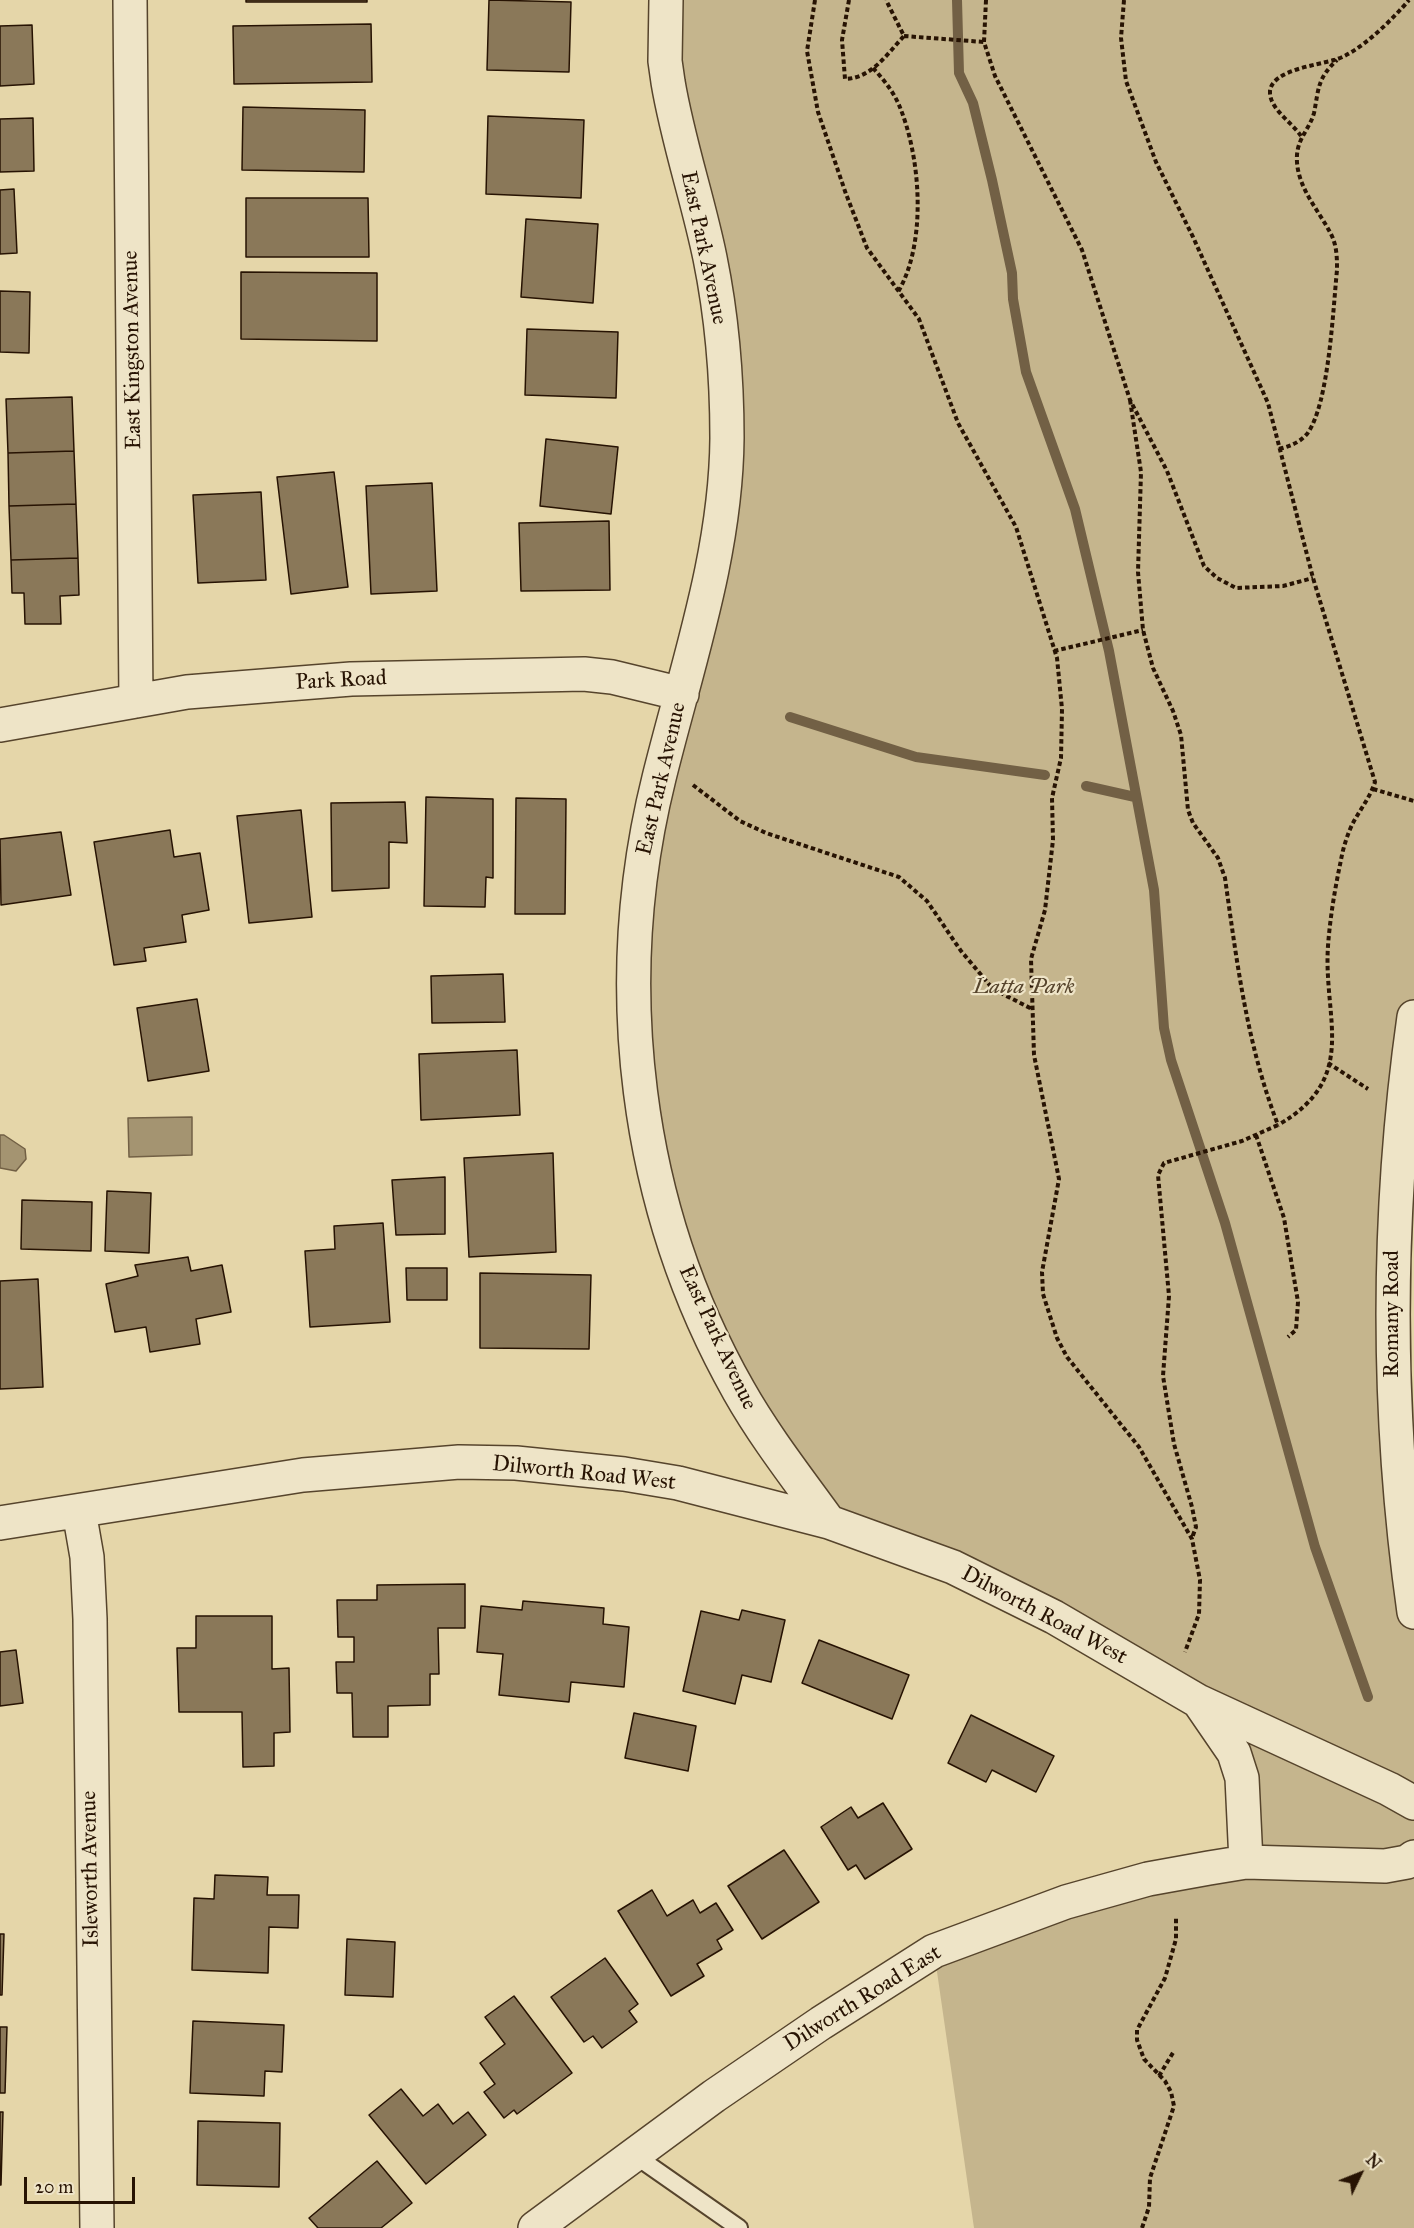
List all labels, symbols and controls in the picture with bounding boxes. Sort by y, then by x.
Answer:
street label: East Park Avenue [674,169,732,327]
street label: East Kingston Avenue [118,250,148,450]
street label: Park Road [295,665,387,697]
street label: East Park Avenue [632,700,692,858]
park label: Latta Park [973,975,1075,1001]
street label: Romany Road [1380,1250,1406,1378]
street label: East Park Avenue [672,1262,762,1414]
street label: Dilworth Road West [491,1451,677,1497]
street label: Dilworth Road West [956,1561,1132,1671]
street label: Isleworth Avenue [76,1790,106,1948]
street label: Dilworth Road East [780,1940,946,2058]
north arrow [1330,2144,1390,2204]
text: N [1362,2150,1385,2173]
scale bar [27,2165,138,2203]
text: 20 m [35,2176,73,2198]

